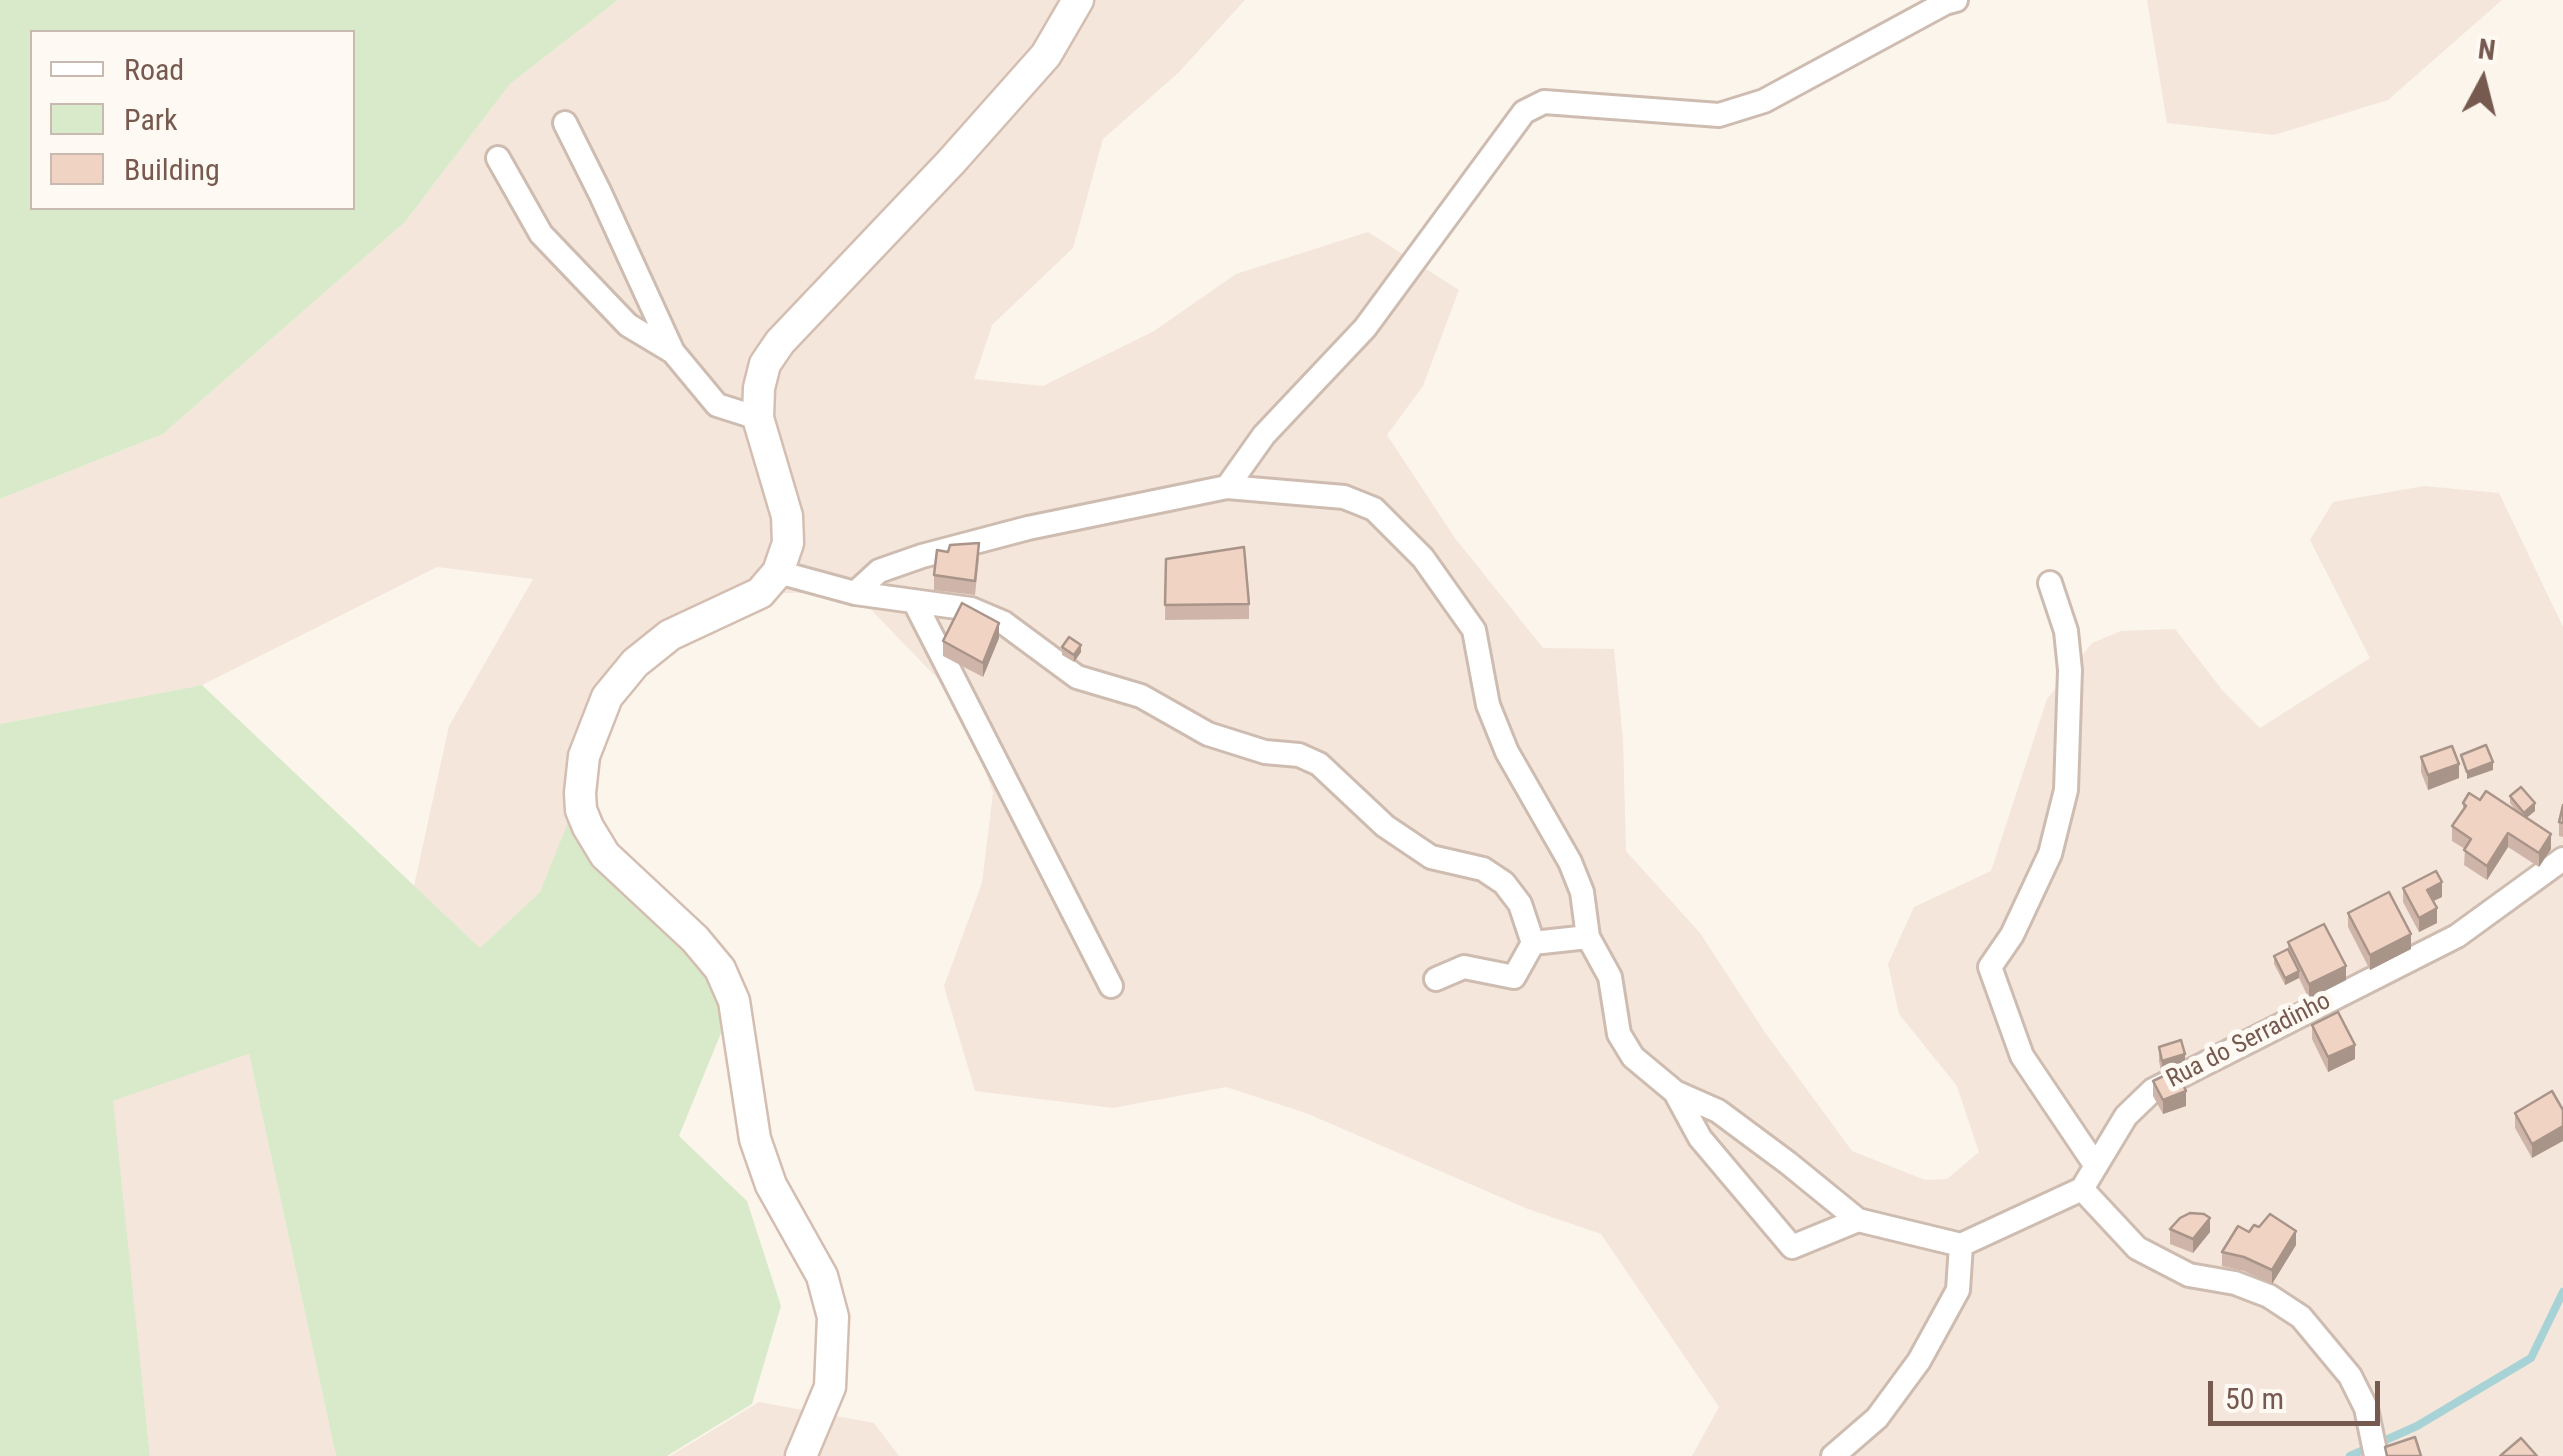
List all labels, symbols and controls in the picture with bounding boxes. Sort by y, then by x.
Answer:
legend [30,30,355,210]
north arrow [2433,30,2533,130]
text: N [2476,32,2497,67]
text: Road [124,52,184,87]
text: Park [124,102,178,137]
text: Building [124,152,220,187]
street label: Rua do Serradinho [2162,987,2336,1095]
scale bar [2213,1361,2386,1423]
text: 50 m [2225,1381,2284,1416]

